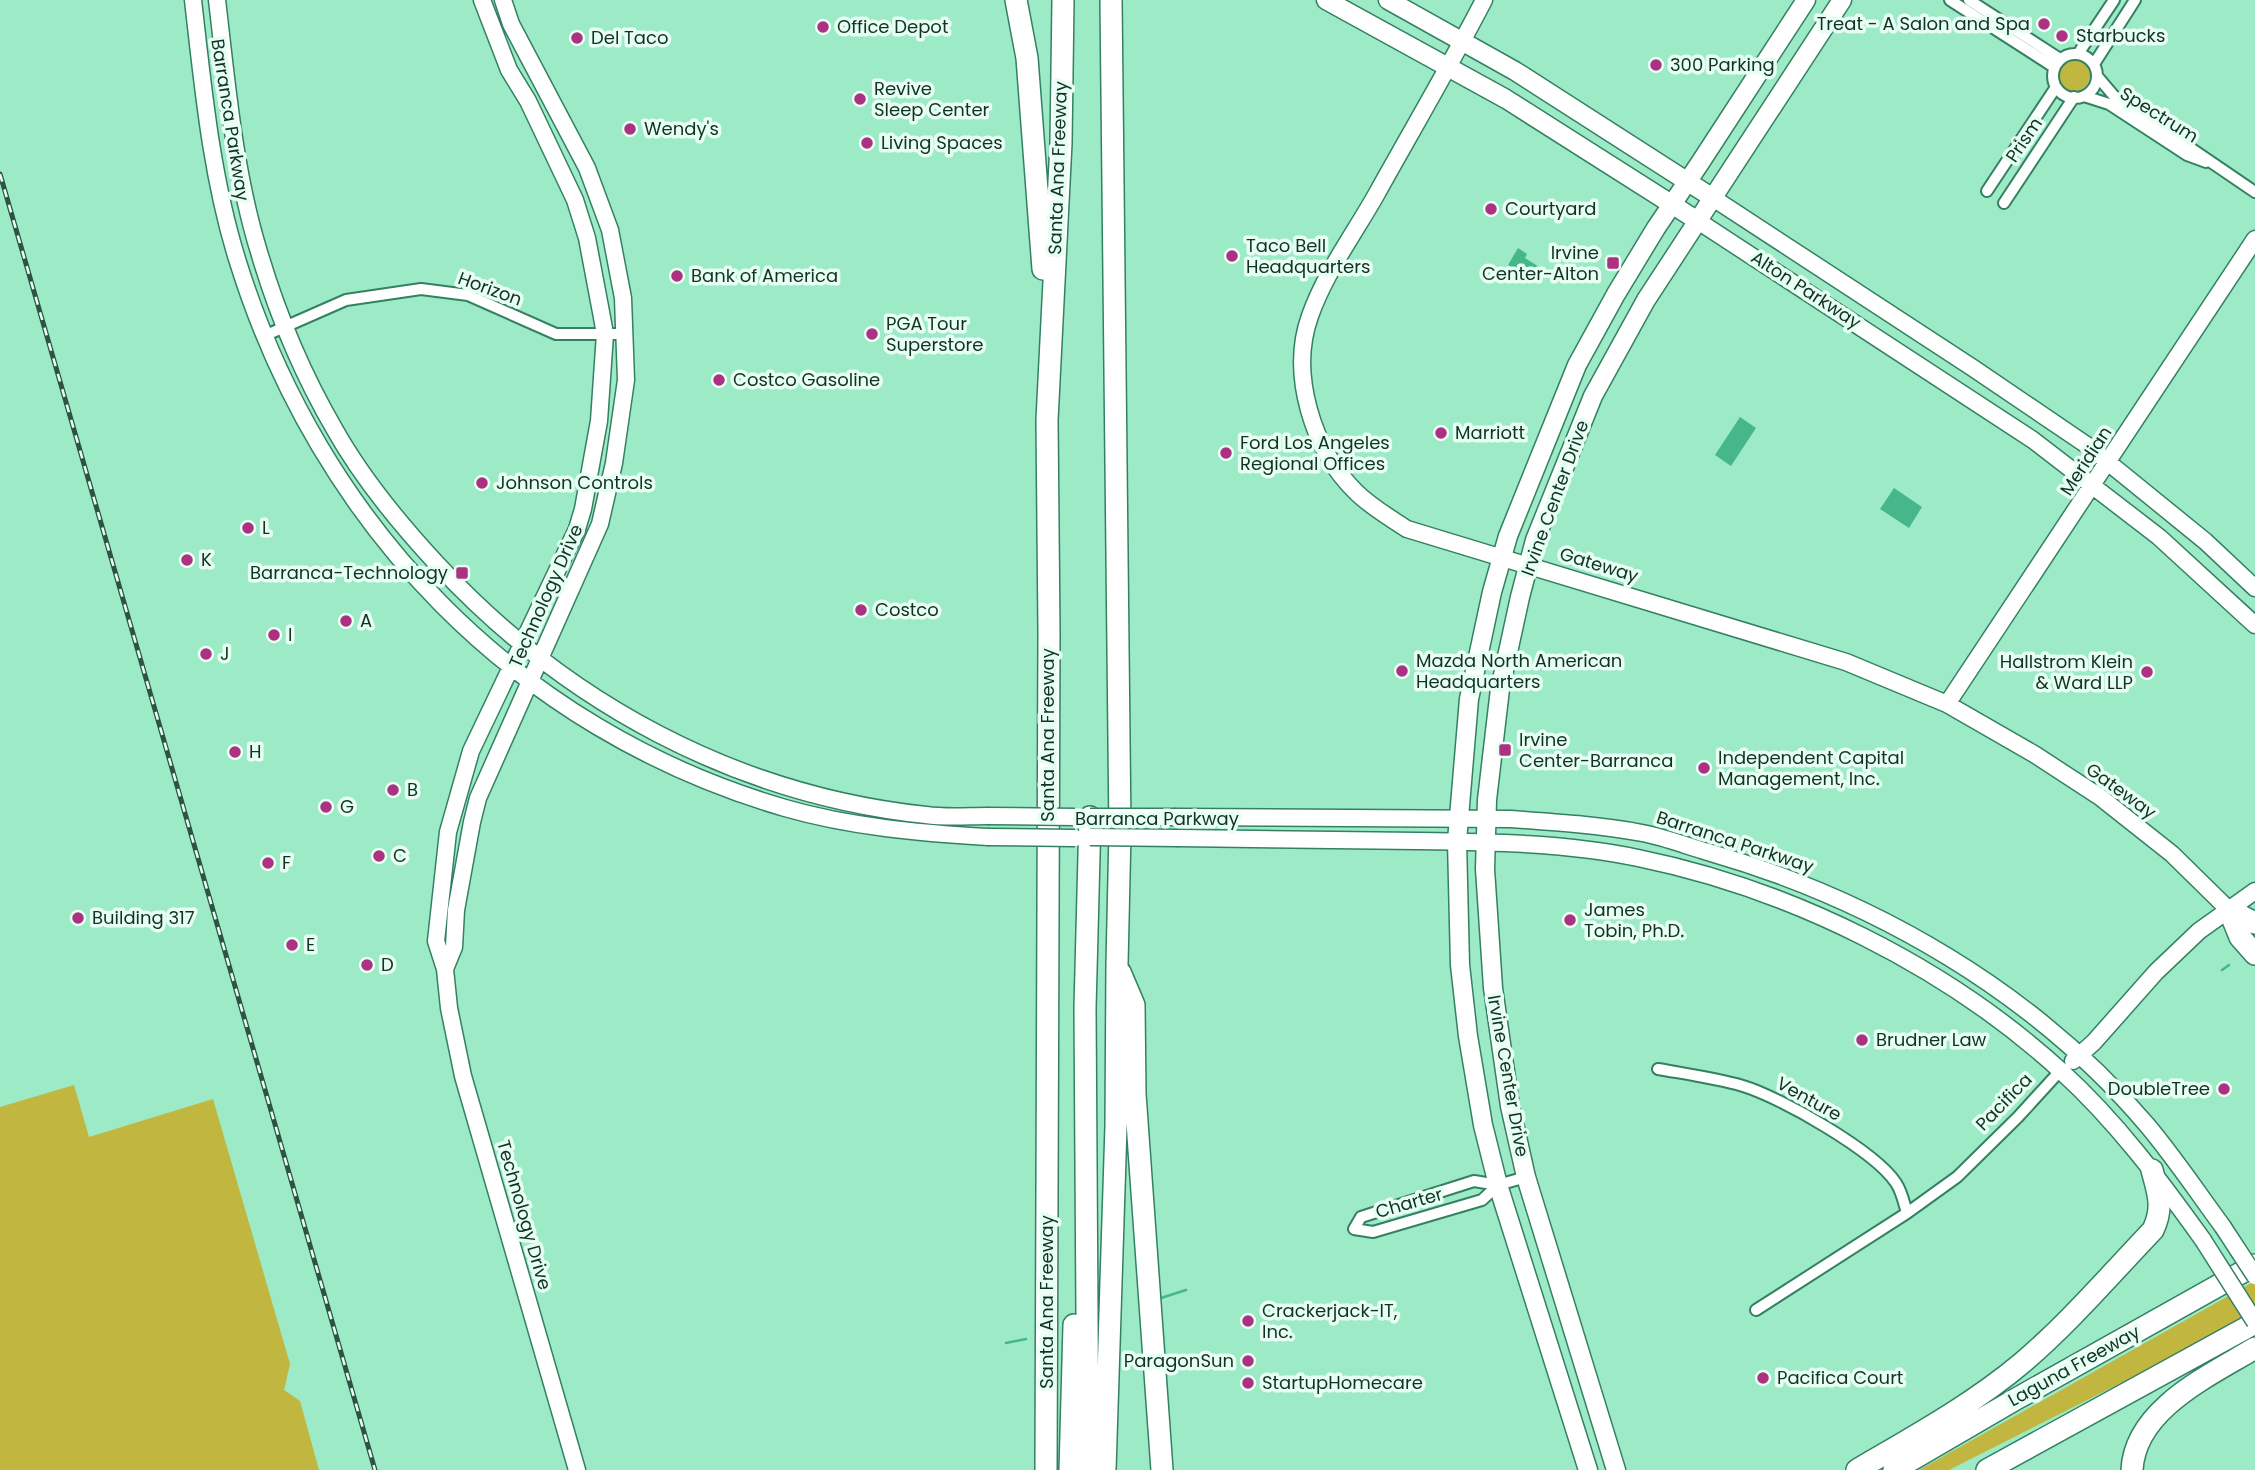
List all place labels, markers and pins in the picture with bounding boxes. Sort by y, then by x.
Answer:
place label: Treat - A Salon and Spa [1817,11,2030,36]
place label: Office Depot [837,14,948,39]
marker: Treat - A Salon and Spa [2036,16,2052,32]
marker: Office Depot [815,19,831,35]
place label: Starbucks [2076,23,2165,48]
place label: Del Taco [591,25,668,50]
marker: Starbucks [2054,28,2070,44]
marker: Del Taco [569,30,585,46]
place label: 300 Parking [1670,52,1775,77]
marker: 300 Parking [1648,57,1664,73]
place label: Revive Sleep Center [874,76,990,122]
marker: Revive Sleep Center [852,91,868,107]
place label: Wendy's [644,116,719,141]
marker: Wendy's [622,121,638,137]
place label: Living Spaces [881,130,1003,155]
marker: Living Spaces [859,135,875,151]
place label: Courtyard [1505,196,1596,221]
marker: Courtyard [1483,201,1499,217]
place label: Taco Bell Headquarters [1246,233,1370,279]
place label: Irvine Center-Alton [1482,240,1599,286]
marker: Taco Bell Headquarters [1224,248,1240,264]
marker: Irvine Center-Alton [1605,255,1621,271]
place label: Bank of America [691,263,838,288]
marker: Bank of America [669,268,685,284]
place label: PGA Tour Superstore [886,311,983,357]
marker: PGA Tour Superstore [864,326,880,342]
place label: Costco Gasoline [733,367,880,392]
marker: Costco Gasoline [711,372,727,388]
place label: Marriott [1455,420,1525,445]
marker: Marriott [1433,425,1449,441]
place label: Ford Los Angeles Regional Offices [1240,430,1390,476]
marker: Ford Los Angeles Regional Offices [1218,445,1234,461]
place label: Johnson Controls [496,470,653,495]
marker: Johnson Controls [474,475,490,491]
place label: L [262,515,270,540]
marker: L [240,520,256,536]
place label: K [201,547,212,572]
marker: K [179,552,195,568]
place label: Barranca-Technology [250,560,448,585]
marker: Barranca-Technology [454,565,470,581]
place label: Costco [875,597,939,622]
marker: Costco [853,602,869,618]
place label: A [360,608,372,633]
marker: A [338,613,354,629]
place label: I [288,622,292,647]
marker: I [266,627,282,643]
place label: J [220,641,230,666]
marker: J [198,646,214,662]
place label: Mazda North American Headquarters [1416,648,1622,694]
place label: Hallstrom Klein & Ward LLP [2000,649,2133,695]
marker: Mazda North American Headquarters [1394,663,1410,679]
marker: Hallstrom Klein & Ward LLP [2139,664,2155,680]
place label: Irvine Center-Barranca [1519,727,1673,773]
place label: H [249,739,261,764]
marker: Irvine Center-Barranca [1497,742,1513,758]
marker: H [227,744,243,760]
place label: Independent Capital Management, Inc. [1718,745,1904,791]
marker: Independent Capital Management, Inc. [1696,760,1712,776]
place label: B [407,777,418,802]
marker: B [385,782,401,798]
place label: G [340,794,354,819]
marker: G [318,799,334,815]
place label: C [393,843,407,868]
marker: C [371,848,387,864]
place label: F [282,850,291,875]
marker: F [260,855,276,871]
place label: James Tobin, Ph.D. [1584,897,1684,943]
place label: Building 317 [92,905,195,930]
marker: Building 317 [70,910,86,926]
marker: James Tobin, Ph.D. [1562,912,1578,928]
place label: E [306,932,315,957]
marker: E [284,937,300,953]
place label: D [381,952,394,977]
marker: D [359,957,375,973]
place label: Brudner Law [1876,1027,1987,1052]
marker: Brudner Law [1854,1032,1870,1048]
place label: DoubleTree [2108,1076,2210,1101]
marker: DoubleTree [2216,1081,2232,1097]
place label: Crackerjack-IT, Inc. [1262,1298,1398,1344]
marker: Crackerjack-IT, Inc. [1240,1313,1256,1329]
place label: ParagonSun [1124,1348,1234,1373]
marker: ParagonSun [1240,1353,1256,1369]
place label: Pacifica Court [1777,1365,1903,1390]
place label: StartupHomecare [1262,1370,1423,1395]
marker: Pacifica Court [1755,1370,1771,1386]
marker: StartupHomecare [1240,1375,1256,1391]

